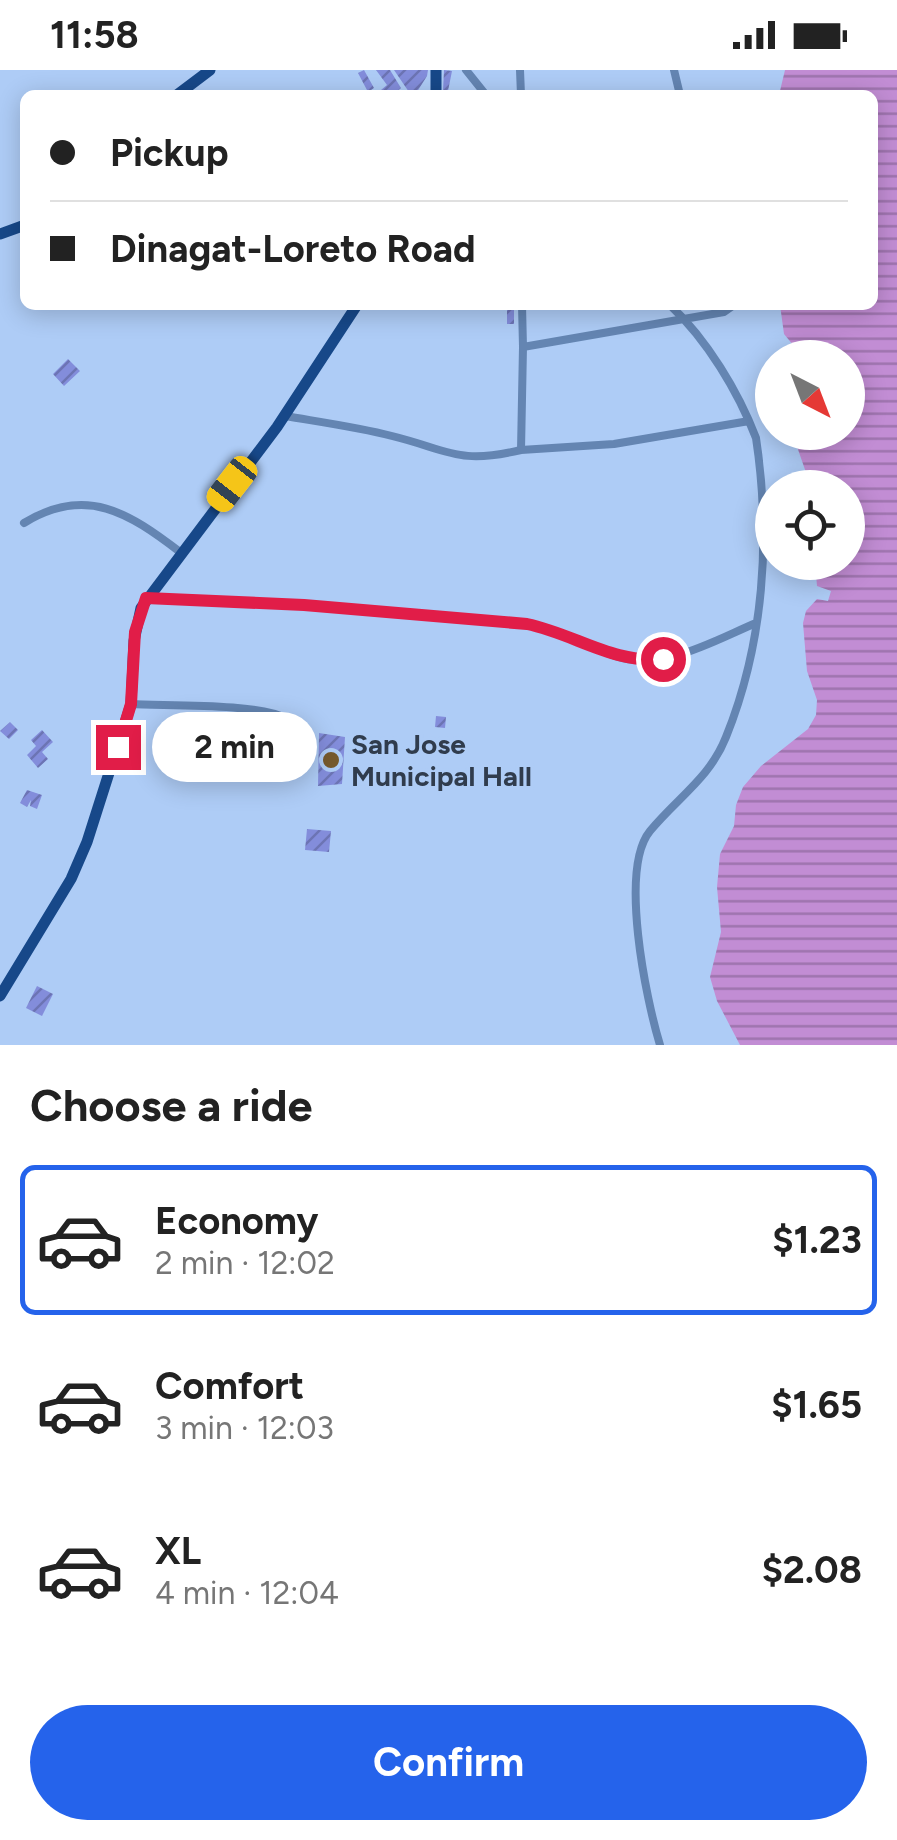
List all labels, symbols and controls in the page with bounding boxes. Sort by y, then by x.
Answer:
text: 11:58 [50,12,139,58]
text: Pickup [110,130,228,176]
text: Dinagat-Loreto Road [110,226,476,272]
north arrow [755,340,865,450]
map controls [755,340,865,580]
car [202,451,262,517]
button: locate [755,470,865,580]
route start [641,637,686,682]
callout: 2 min [153,712,318,782]
route end [96,725,141,770]
place label: San Jose Municipal Hall [351,727,532,793]
text: 2 min [194,728,275,766]
marker: San Jose Municipal Hall [320,749,342,771]
text: Choose a ride [30,1078,312,1132]
icon: car [35,1195,125,1285]
text: Economy [155,1198,318,1244]
text: $1.23 [772,1217,862,1263]
text: 2 min · 12:02 [155,1244,335,1282]
icon: car [35,1360,125,1450]
text: Comfort [155,1363,304,1409]
text: $1.65 [771,1382,862,1428]
text: 3 min · 12:03 [155,1409,334,1447]
icon: car [35,1525,125,1615]
text: XL [155,1528,201,1574]
text: $2.08 [762,1547,862,1593]
text: 4 min · 12:04 [155,1574,339,1612]
button: Confirm [30,1705,867,1820]

